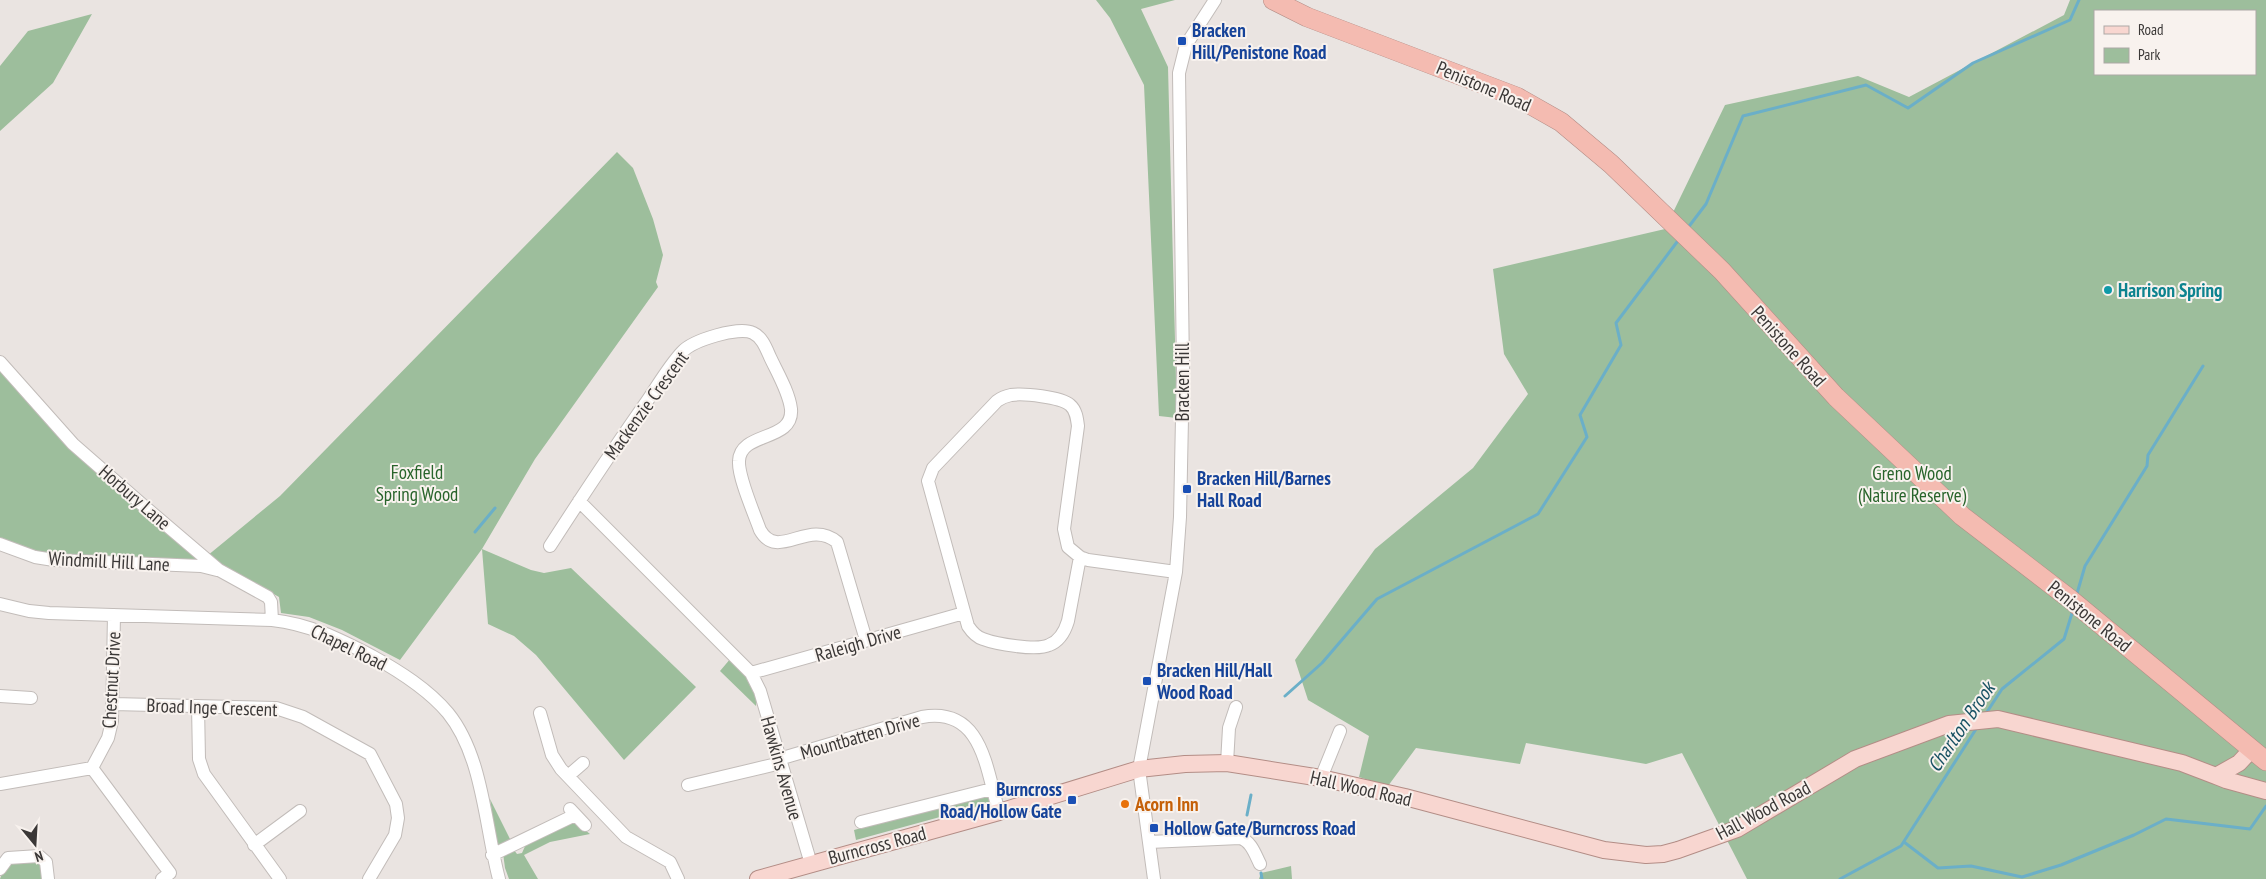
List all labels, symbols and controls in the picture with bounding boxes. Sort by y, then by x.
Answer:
legend [2094,10,2256,75]
place label: Bracken Hill/Penistone Road [1192,18,1326,64]
text: Road [2138,20,2164,39]
marker: Bracken Hill/Penistone Road [1176,35,1188,47]
text: Park [2138,45,2160,64]
street label: Penistone Road [1433,55,1535,117]
place label: Harrison Spring [2118,278,2223,302]
marker: Harrison Spring [2102,284,2114,296]
street label: Penistone Road [1746,301,1832,391]
street label: Bracken Hill [1170,342,1194,422]
street label: Mackenzie Crescent [599,345,694,464]
street label: Horbury Lane [94,459,176,535]
park label: Foxfield Spring Wood [376,460,458,506]
park label: Greno Wood (Nature Reserve) [1858,461,1967,507]
place label: Bracken Hill/Barnes Hall Road [1197,466,1331,512]
marker: Bracken Hill/Barnes Hall Road [1181,483,1193,495]
street label: Windmill Hill Lane [48,546,170,576]
street label: Penistone Road [2043,575,2137,657]
street label: Chapel Road [307,618,391,676]
street label: Raleigh Drive [812,619,904,667]
street label: Chestnut Drive [96,631,126,729]
place label: Bracken Hill/Hall Wood Road [1156,658,1272,704]
marker: Bracken Hill/Hall Wood Road [1141,675,1153,687]
water label: Charlton Brook [1921,675,2002,777]
street label: Broad Inge Crescent [146,693,279,721]
street label: Mountbatten Drive [798,707,923,764]
street label: Hawkins Avenue [756,713,808,823]
street label: Hall Wood Road [1308,765,1414,811]
street label: Hall Wood Road [1712,775,1814,845]
place label: Burncross Road/Hollow Gate [940,777,1062,823]
place label: Acorn Inn [1134,792,1199,816]
marker: Burncross Road/Hollow Gate [1066,794,1078,806]
marker: Acorn Inn [1119,798,1131,810]
place label: Hollow Gate/Burncross Road [1164,816,1356,840]
north arrow [10,819,60,869]
street label: Burncross Road [825,820,929,870]
marker: Hollow Gate/Burncross Road [1148,822,1160,834]
text: N [33,847,45,866]

